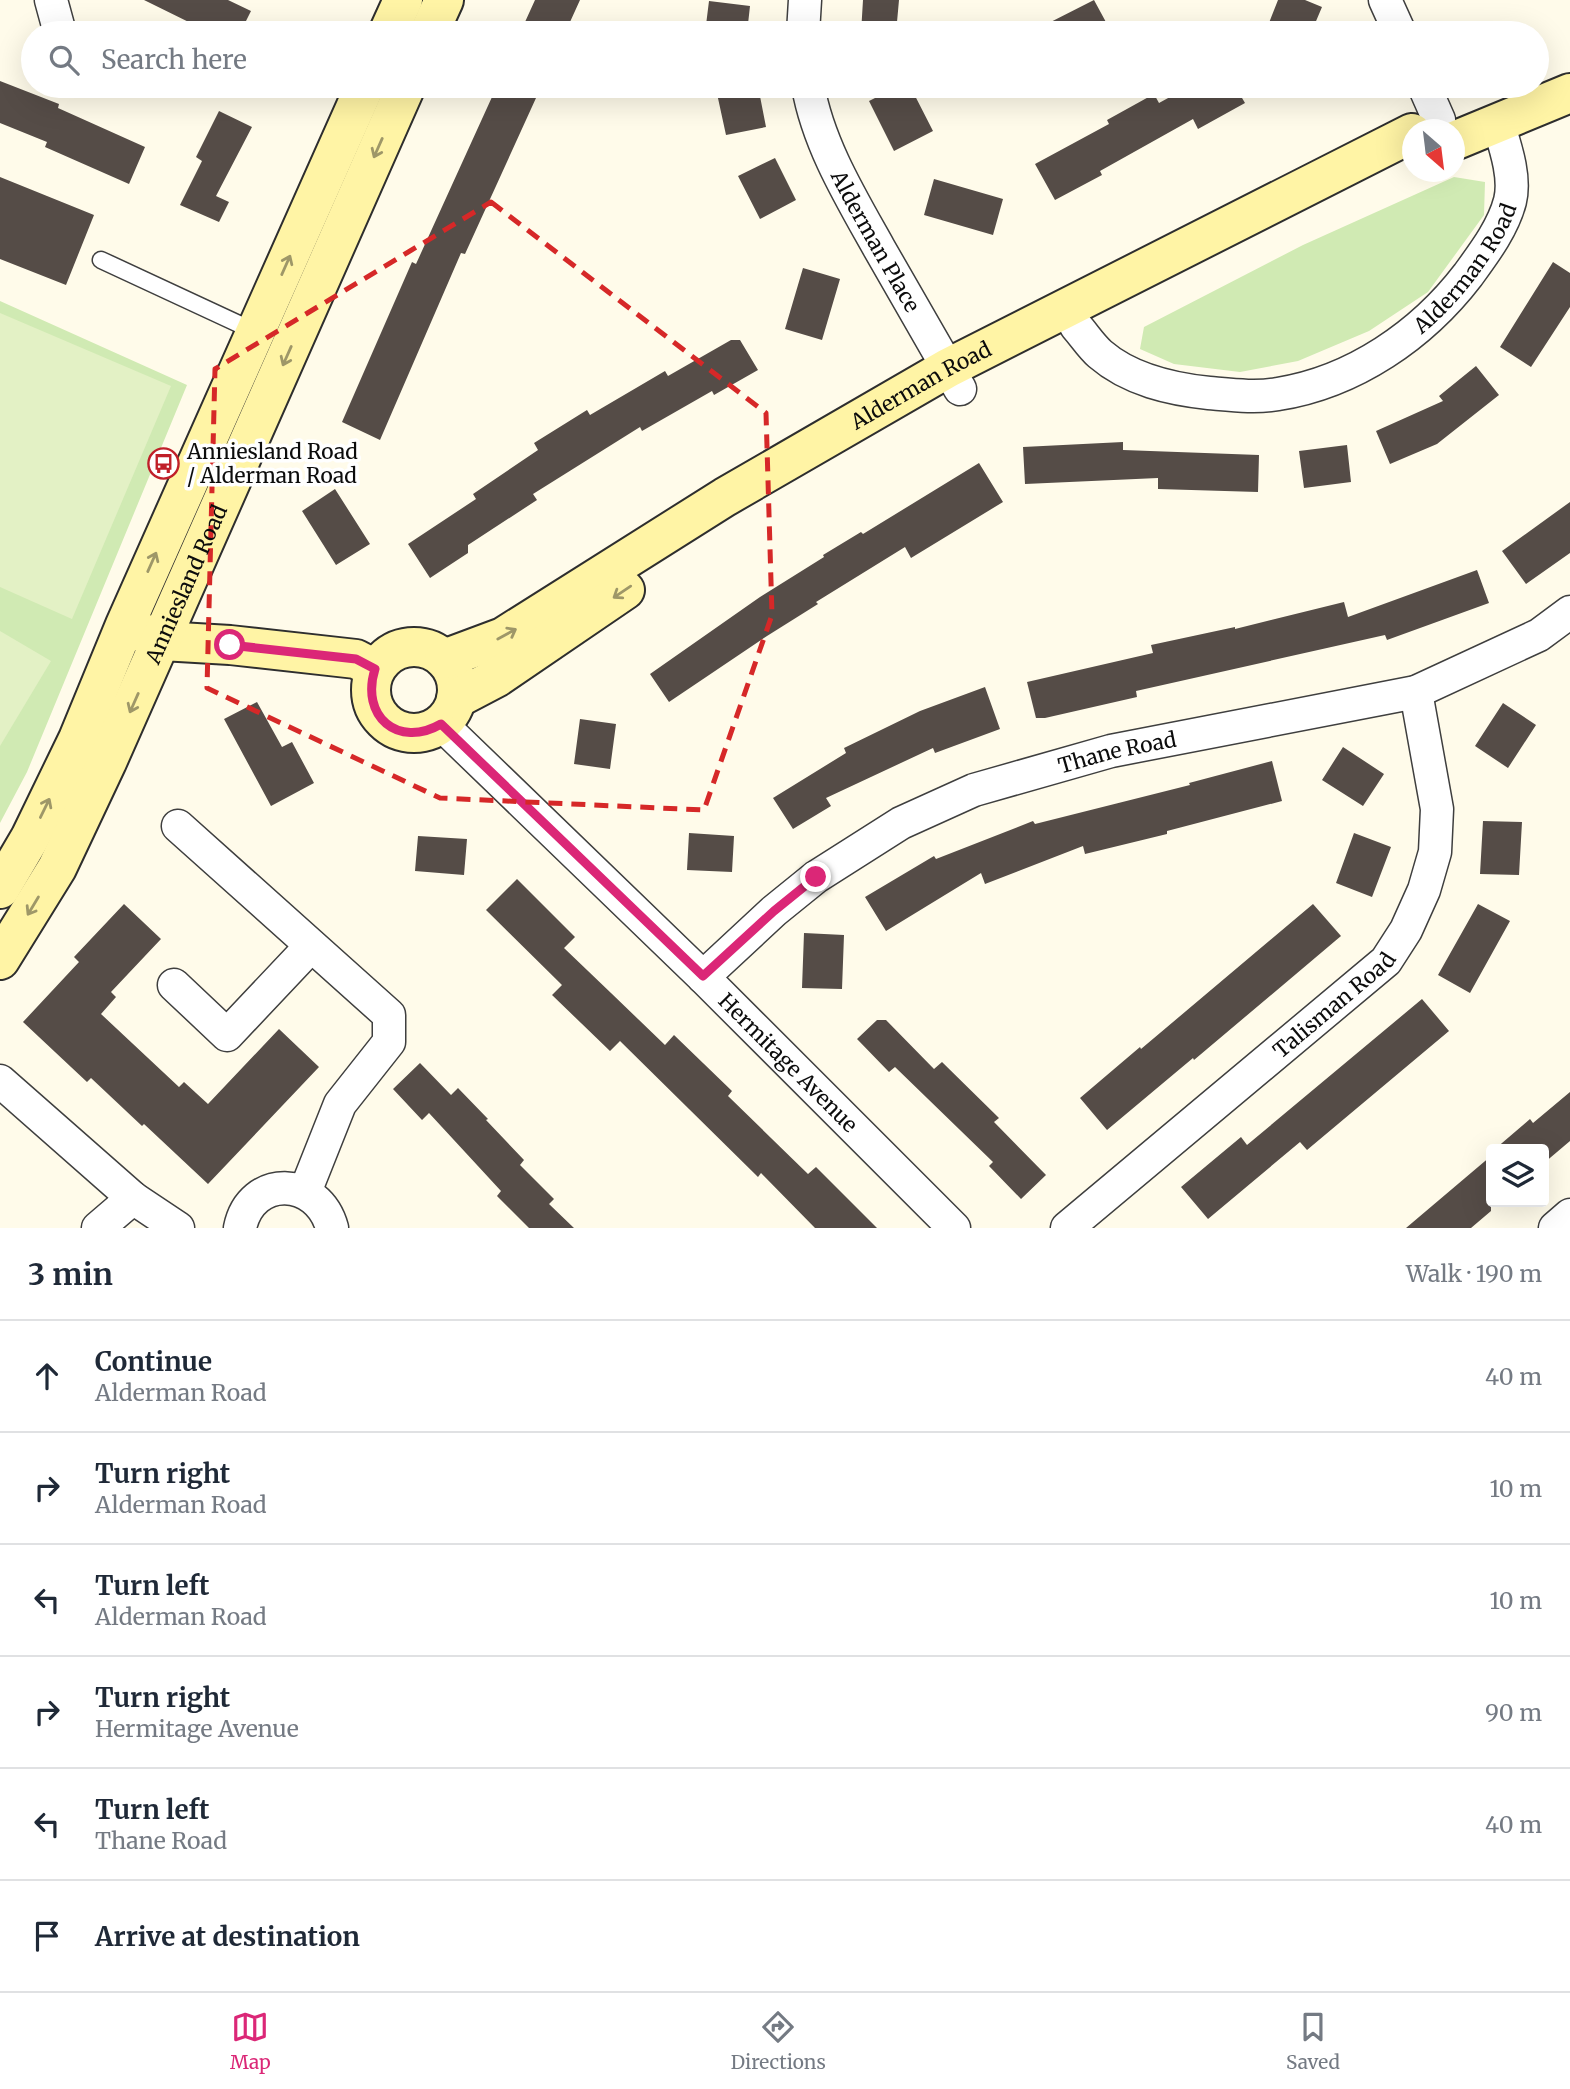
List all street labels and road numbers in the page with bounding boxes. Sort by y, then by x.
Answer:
street label: Alderman Place [825,165,926,317]
street label: Alderman Road [1407,199,1522,340]
street label: Alderman Road [845,335,996,436]
street label: Anniesland Road [138,500,233,669]
street label: Thane Road [1055,725,1179,779]
street label: Talisman Road [1267,947,1402,1064]
street label: Hermitage Avenue [713,987,864,1138]

